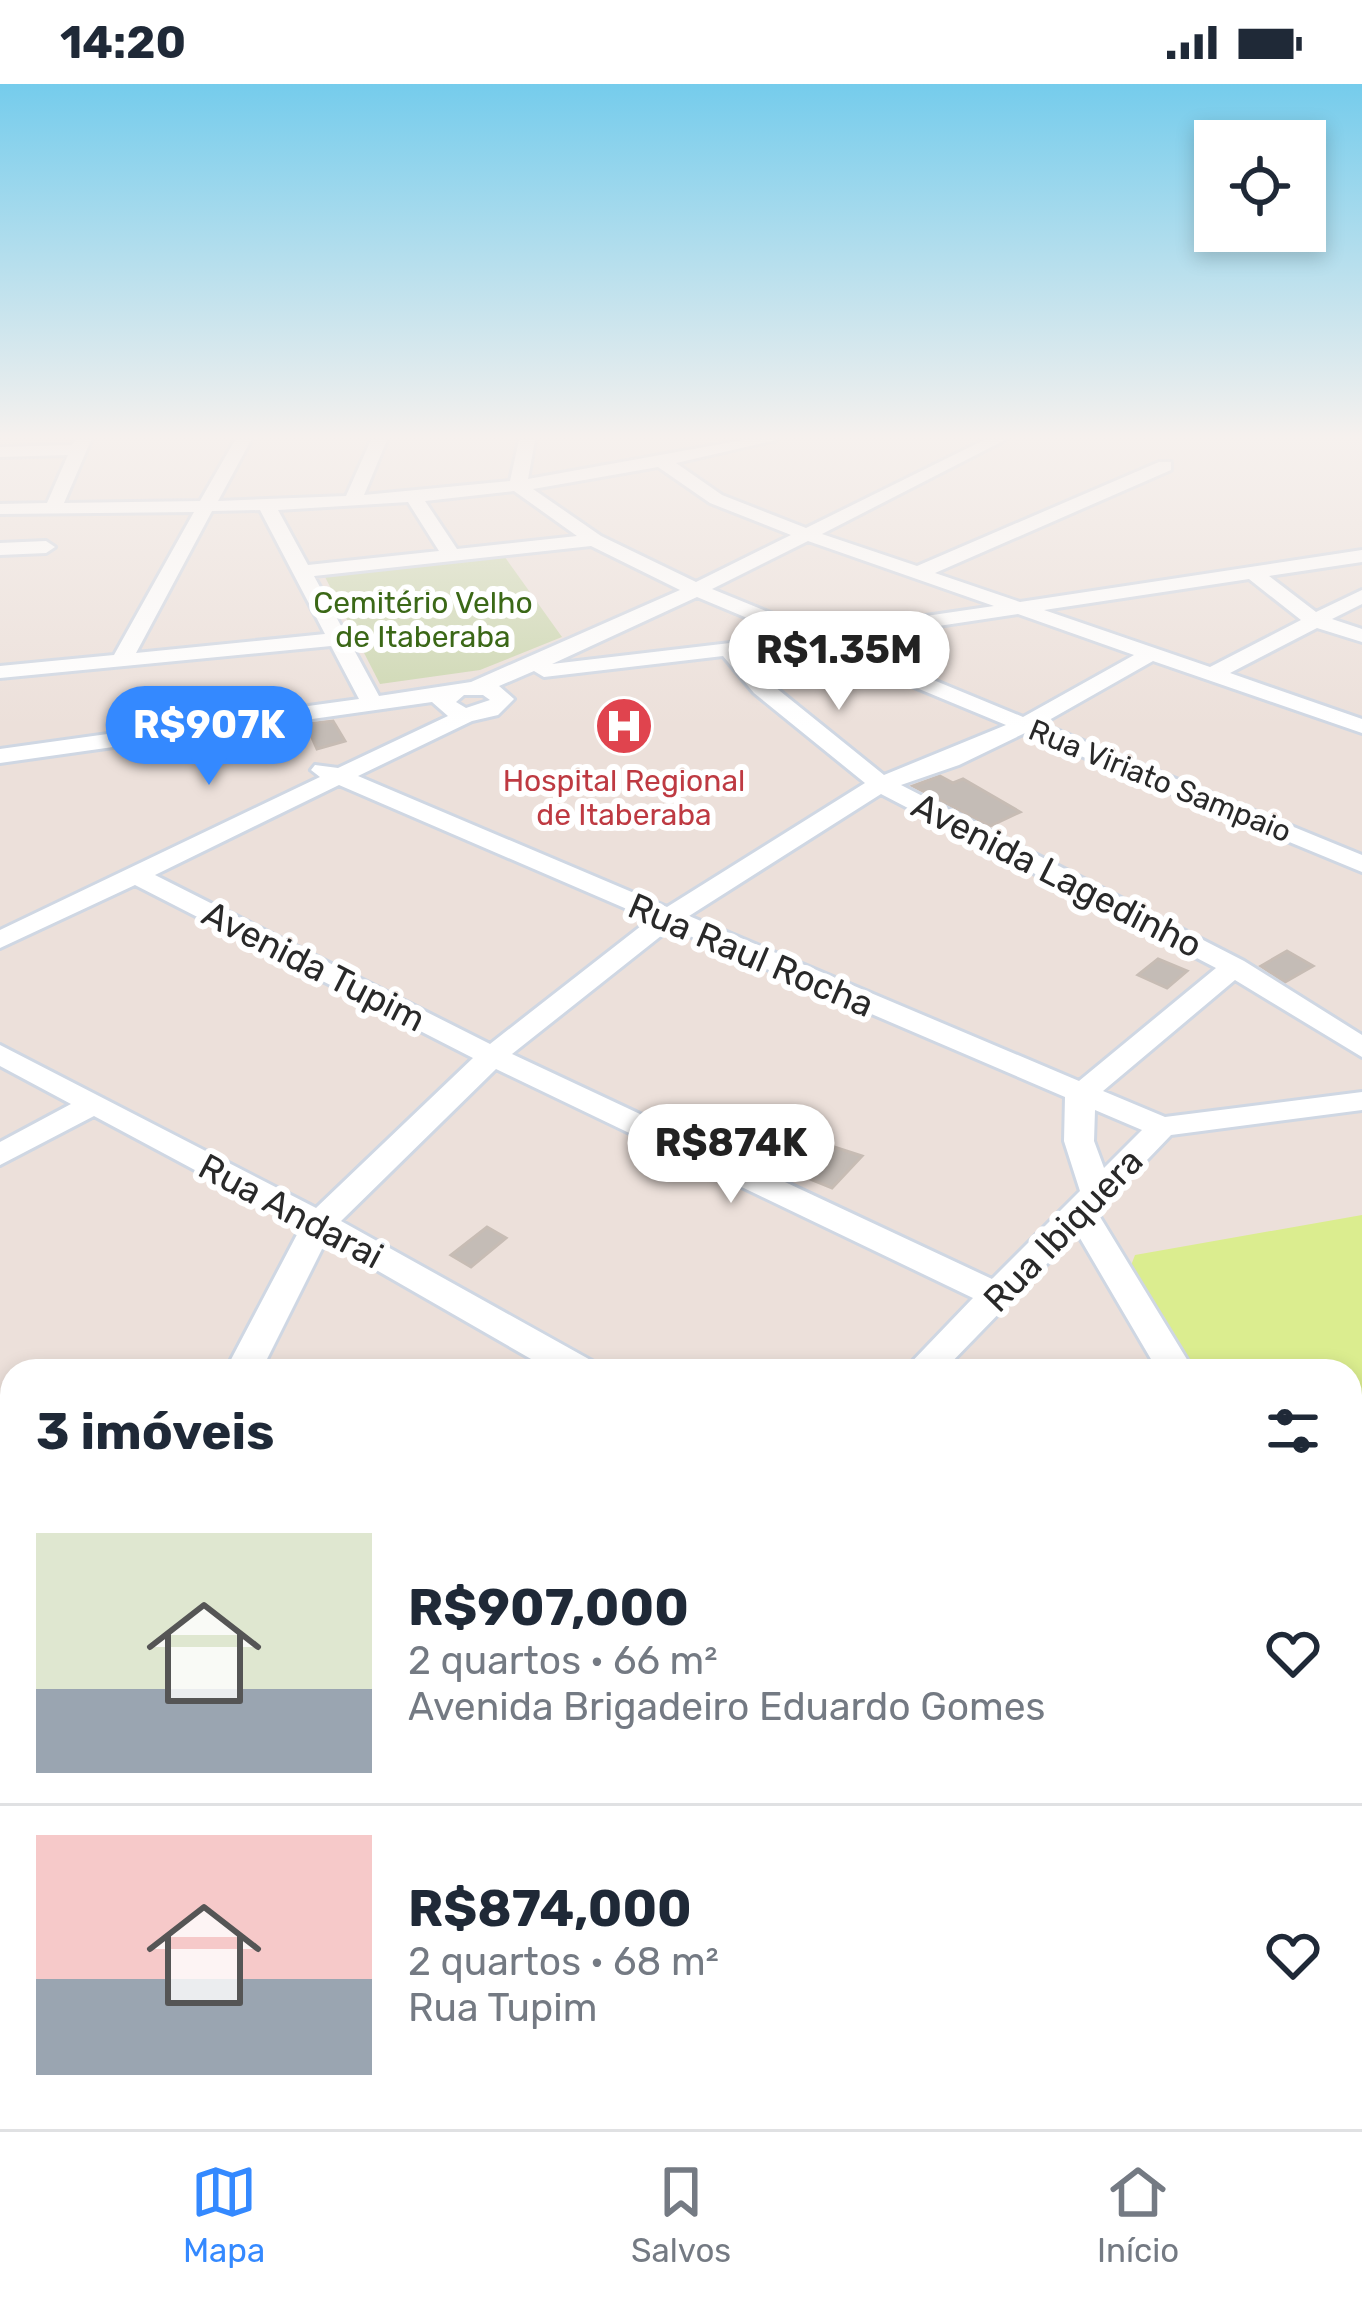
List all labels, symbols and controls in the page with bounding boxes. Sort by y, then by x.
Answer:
text: 14:20 [60,16,186,69]
map controls [1194,120,1326,252]
button: locate [1194,120,1326,252]
park label: Cemitério Velho de Itaberaba [313,585,533,655]
pin: R$1.35M [728,611,950,713]
text: R$1.35M [756,627,922,673]
pin: R$907K [111,686,307,788]
hospital icon: Hospital Regional de Itaberaba [593,695,655,757]
text: R$907K [133,702,285,748]
street label: Rua Viriato Sampaio [1024,712,1296,850]
place label: Hospital Regional de Itaberaba [503,763,745,833]
street label: Avenida Lagedinho [905,783,1209,967]
street label: Rua Raul Rocha [622,884,880,1026]
street label: Avenida Tupim [196,891,432,1041]
pin: R$874K [633,1104,829,1206]
text: R$874K [654,1120,808,1166]
street label: Rua Ibiquera [974,1139,1152,1321]
street label: Rua Andarai [192,1145,390,1277]
icon: filters [1260,1398,1326,1464]
text: 3 imóveis [36,1401,274,1462]
text: R$907,000 [408,1577,689,1638]
icon: home [132,1581,276,1725]
icon: heart [1260,1620,1326,1686]
text: 2 quartos · 66 m² [408,1638,718,1684]
text: Avenida Brigadeiro Eduardo Gomes [408,1684,1046,1730]
text: R$874,000 [408,1878,692,1939]
icon: home [132,1883,276,2027]
icon: heart [1260,1922,1326,1988]
text: 2 quartos · 68 m² [408,1939,719,1985]
text: Rua Tupim [408,1985,597,2031]
tab: Mapa [183,2159,265,2270]
tab: Salvos [631,2159,731,2270]
tab: Início [1097,2159,1179,2270]

